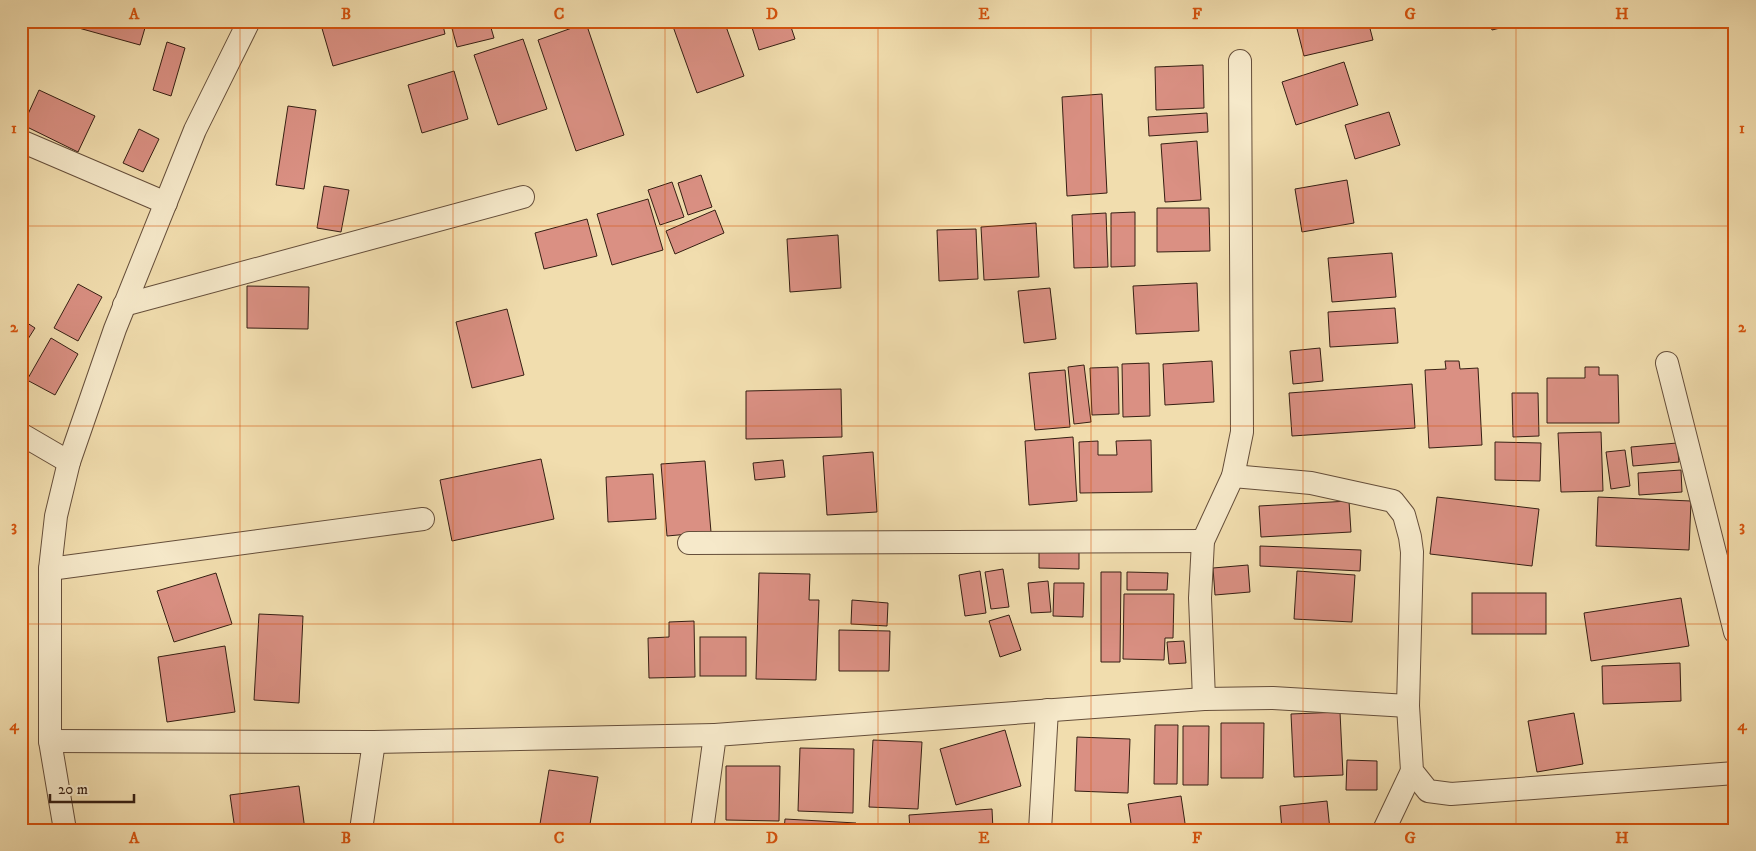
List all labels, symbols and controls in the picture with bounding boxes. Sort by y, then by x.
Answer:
text: A [128,4,140,24]
text: B [341,4,351,24]
text: C [554,4,564,24]
text: D [766,4,778,24]
text: E [978,4,990,24]
text: F [1192,4,1202,24]
text: G [1404,4,1416,24]
text: H [1615,4,1629,24]
text: 1 [11,118,17,138]
text: 1 [1739,118,1745,138]
text: 2 [10,317,19,337]
text: 2 [1738,317,1747,337]
text: 3 [11,516,17,536]
text: 3 [1739,516,1745,536]
text: 4 [8,715,19,735]
text: 4 [1736,715,1747,735]
scale bar [50,771,134,803]
text: 20 m [58,780,88,799]
text: A [128,828,140,848]
text: B [341,828,351,848]
text: C [554,828,564,848]
text: D [766,828,778,848]
text: E [978,828,990,848]
text: F [1192,828,1202,848]
text: G [1404,828,1416,848]
text: H [1615,828,1629,848]

